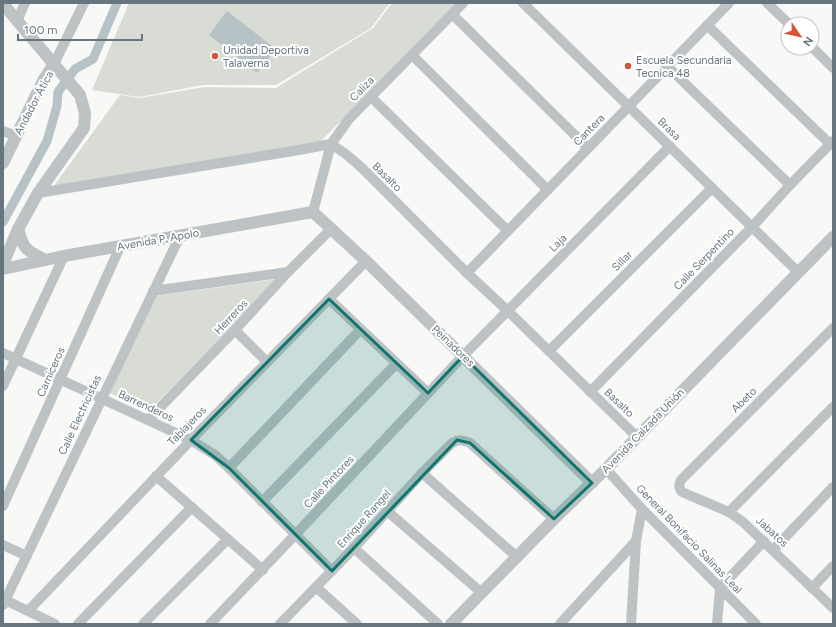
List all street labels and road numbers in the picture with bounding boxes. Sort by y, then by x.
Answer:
street label: Andador Ática [12,69,56,137]
street label: Caliza [347,74,377,104]
street label: Cantera [571,111,607,149]
street label: Brasa [655,115,683,143]
street label: Basalto [370,160,404,194]
street label: Calle Serpentino [671,225,737,293]
street label: Avenida P. Apolo [116,226,200,254]
street label: Laja [546,231,570,255]
street label: Sillar [609,248,635,274]
street label: Herreros [212,297,250,337]
street label: Peinadores [429,322,477,370]
street label: Carniceros [34,345,68,399]
street label: Calle Electricistas [56,373,104,457]
street label: Abeto [729,385,759,415]
street label: Avenida Calzada Unión [599,386,687,476]
street label: Basalto [602,386,636,420]
street label: Barrenderos [116,388,176,424]
street label: Tablajeros [165,404,209,448]
street label: Calle Pintores [301,453,357,511]
street label: General Bonifacio Salinas Leal [633,482,745,596]
street label: Enrique Rangel [335,487,393,551]
street label: Jabatos [753,514,791,550]

